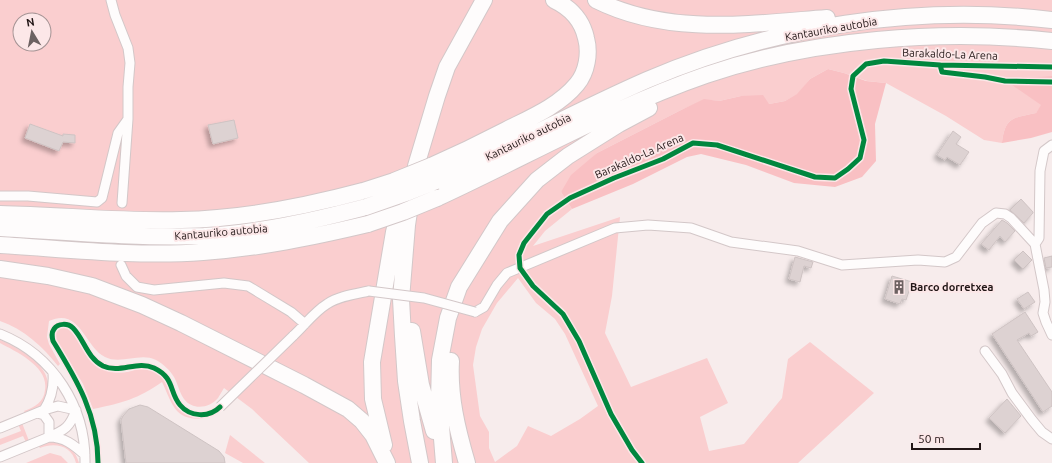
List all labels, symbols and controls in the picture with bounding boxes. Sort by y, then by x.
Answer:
north arrow [12,12,52,52]
street label: Kantauriko autobia [784,15,878,43]
text: N [25,16,35,29]
street label: Barakaldo-La Arena [902,46,998,62]
street label: Kantauriko autobia [483,111,573,163]
street label: Barakaldo-La Arena [593,131,685,181]
street label: Kantauriko autobia [174,222,268,242]
building icon: Barco dorretxea [891,279,907,295]
place label: Barco dorretxea [910,281,994,293]
scale bar [912,425,980,451]
text: 50 m [918,432,945,445]

